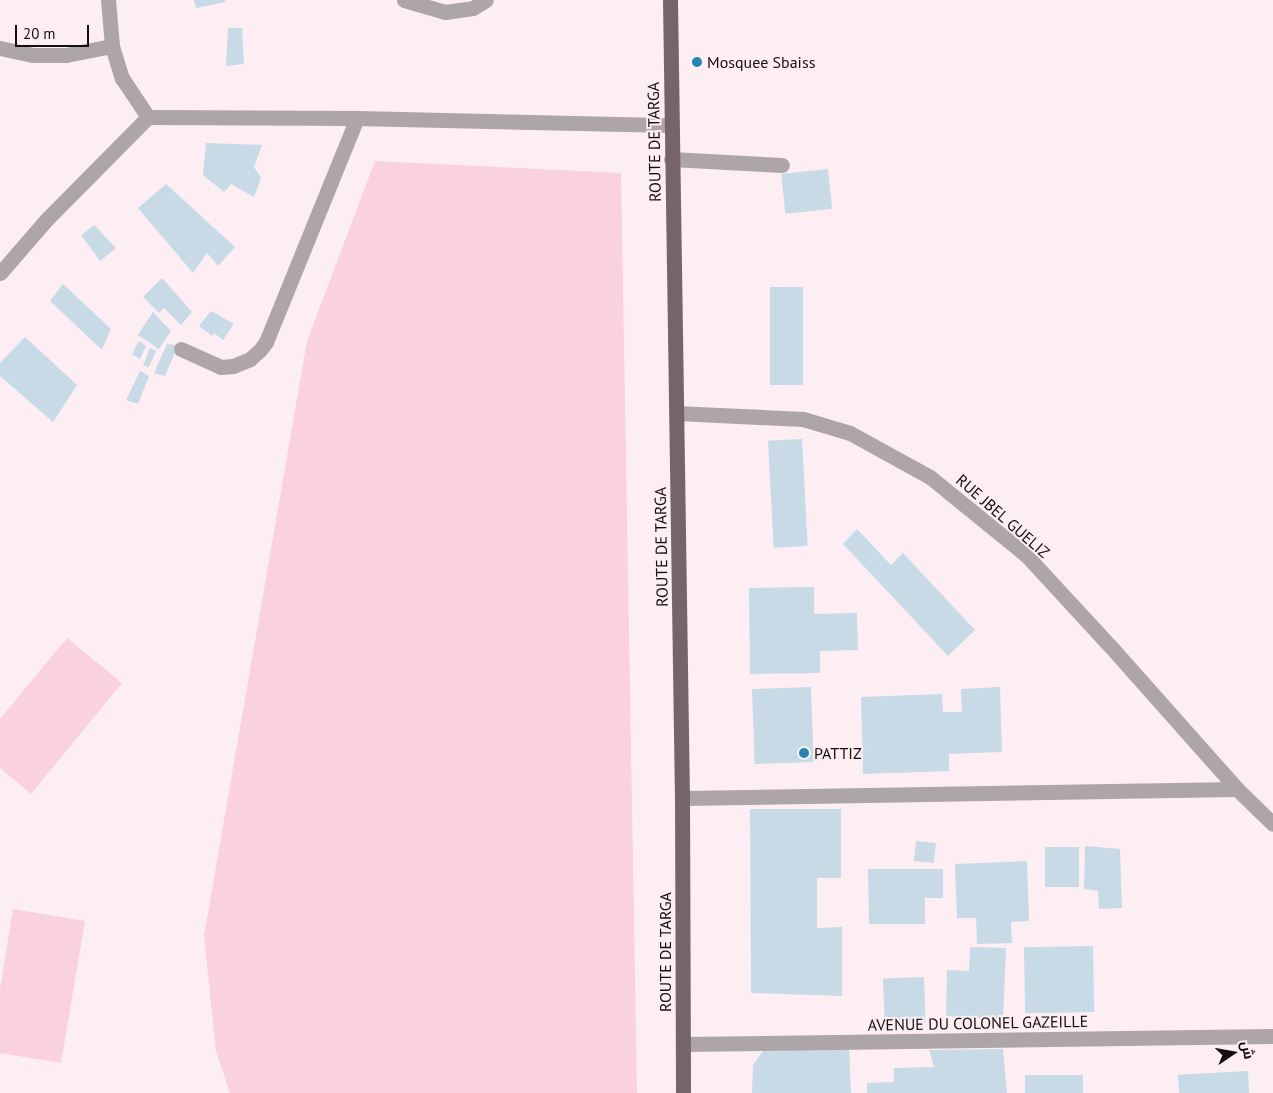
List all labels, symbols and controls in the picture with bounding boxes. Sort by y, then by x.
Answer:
scale bar [18,15,91,47]
text: 20 m [23,24,56,43]
place label: Mosquee Sbaiss [707,52,815,72]
marker: Mosquee Sbaiss [691,56,703,68]
street label: ROUTE DE TARGA [643,82,665,202]
street label: RUE JBEL GUELIZ [952,470,1054,562]
street label: ROUTE DE TARGA [650,487,672,607]
place label: PATTIZ [814,743,862,763]
marker: PATTIZ [798,747,810,759]
street label: ROUTE DE TARGA [655,892,675,1012]
street label: AVENUE DU COLONEL GAZEILLE [867,1011,1089,1035]
north arrow [1208,1028,1258,1078]
text: ش [1237,1039,1258,1061]

